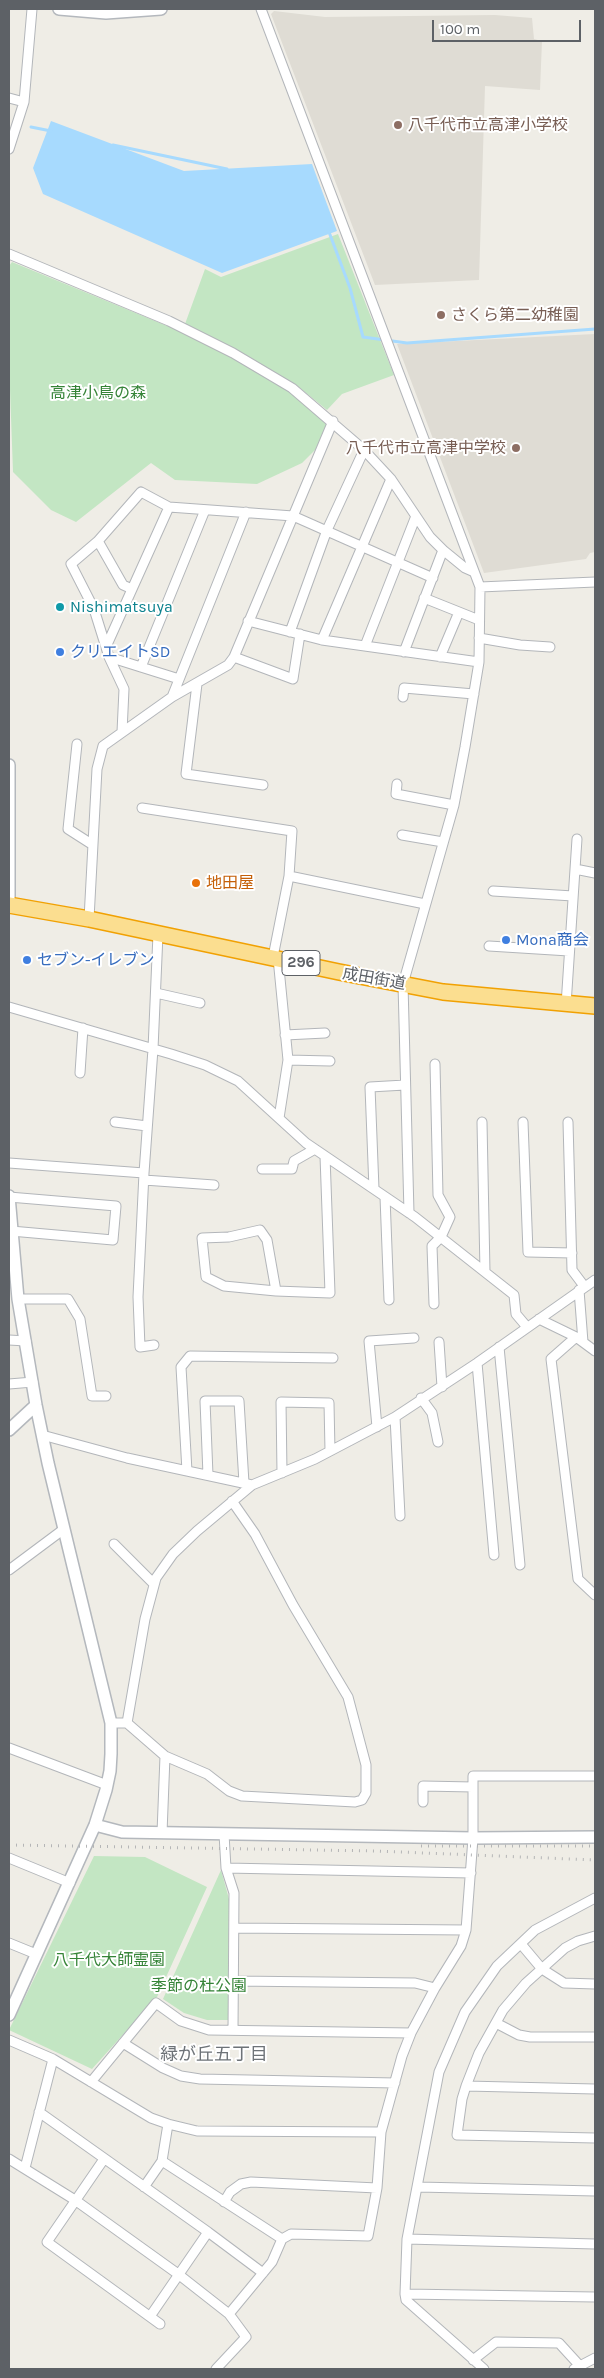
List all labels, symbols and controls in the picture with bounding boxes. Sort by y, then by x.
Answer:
scale bar [434,10,583,42]
text: 100 m [440,20,480,38]
place label: 八千代市立高津小学校 [408,115,568,135]
marker: 八千代市立高津小学校 [392,119,404,131]
place label: さくら第二幼稚園 [451,305,579,325]
marker: さくら第二幼稚園 [435,309,447,321]
park label: 高津小鳥の森 [50,383,146,403]
place label: 八千代市立高津中学校 [346,438,506,458]
marker: 八千代市立高津中学校 [510,442,522,454]
place label: Nishimatsuya [70,597,173,617]
marker: Nishimatsuya [54,601,66,613]
place label: クリエイトSD [70,642,170,662]
marker: クリエイトSD [54,646,66,658]
place label: 地田屋 [206,873,254,893]
marker: 地田屋 [190,877,202,889]
place label: Mona商会 [516,930,589,950]
marker: Mona商会 [500,934,512,946]
place label: セブン-イレブン [37,950,155,970]
road number: 296 [282,950,320,976]
marker: セブン-イレブン [21,954,33,966]
street label: 成田街道 [341,964,407,994]
park label: 八千代大師霊園 [53,1950,165,1970]
park label: 季節の杜公園 [151,1976,247,1996]
district label: 緑が丘五丁目 [160,2044,268,2066]

